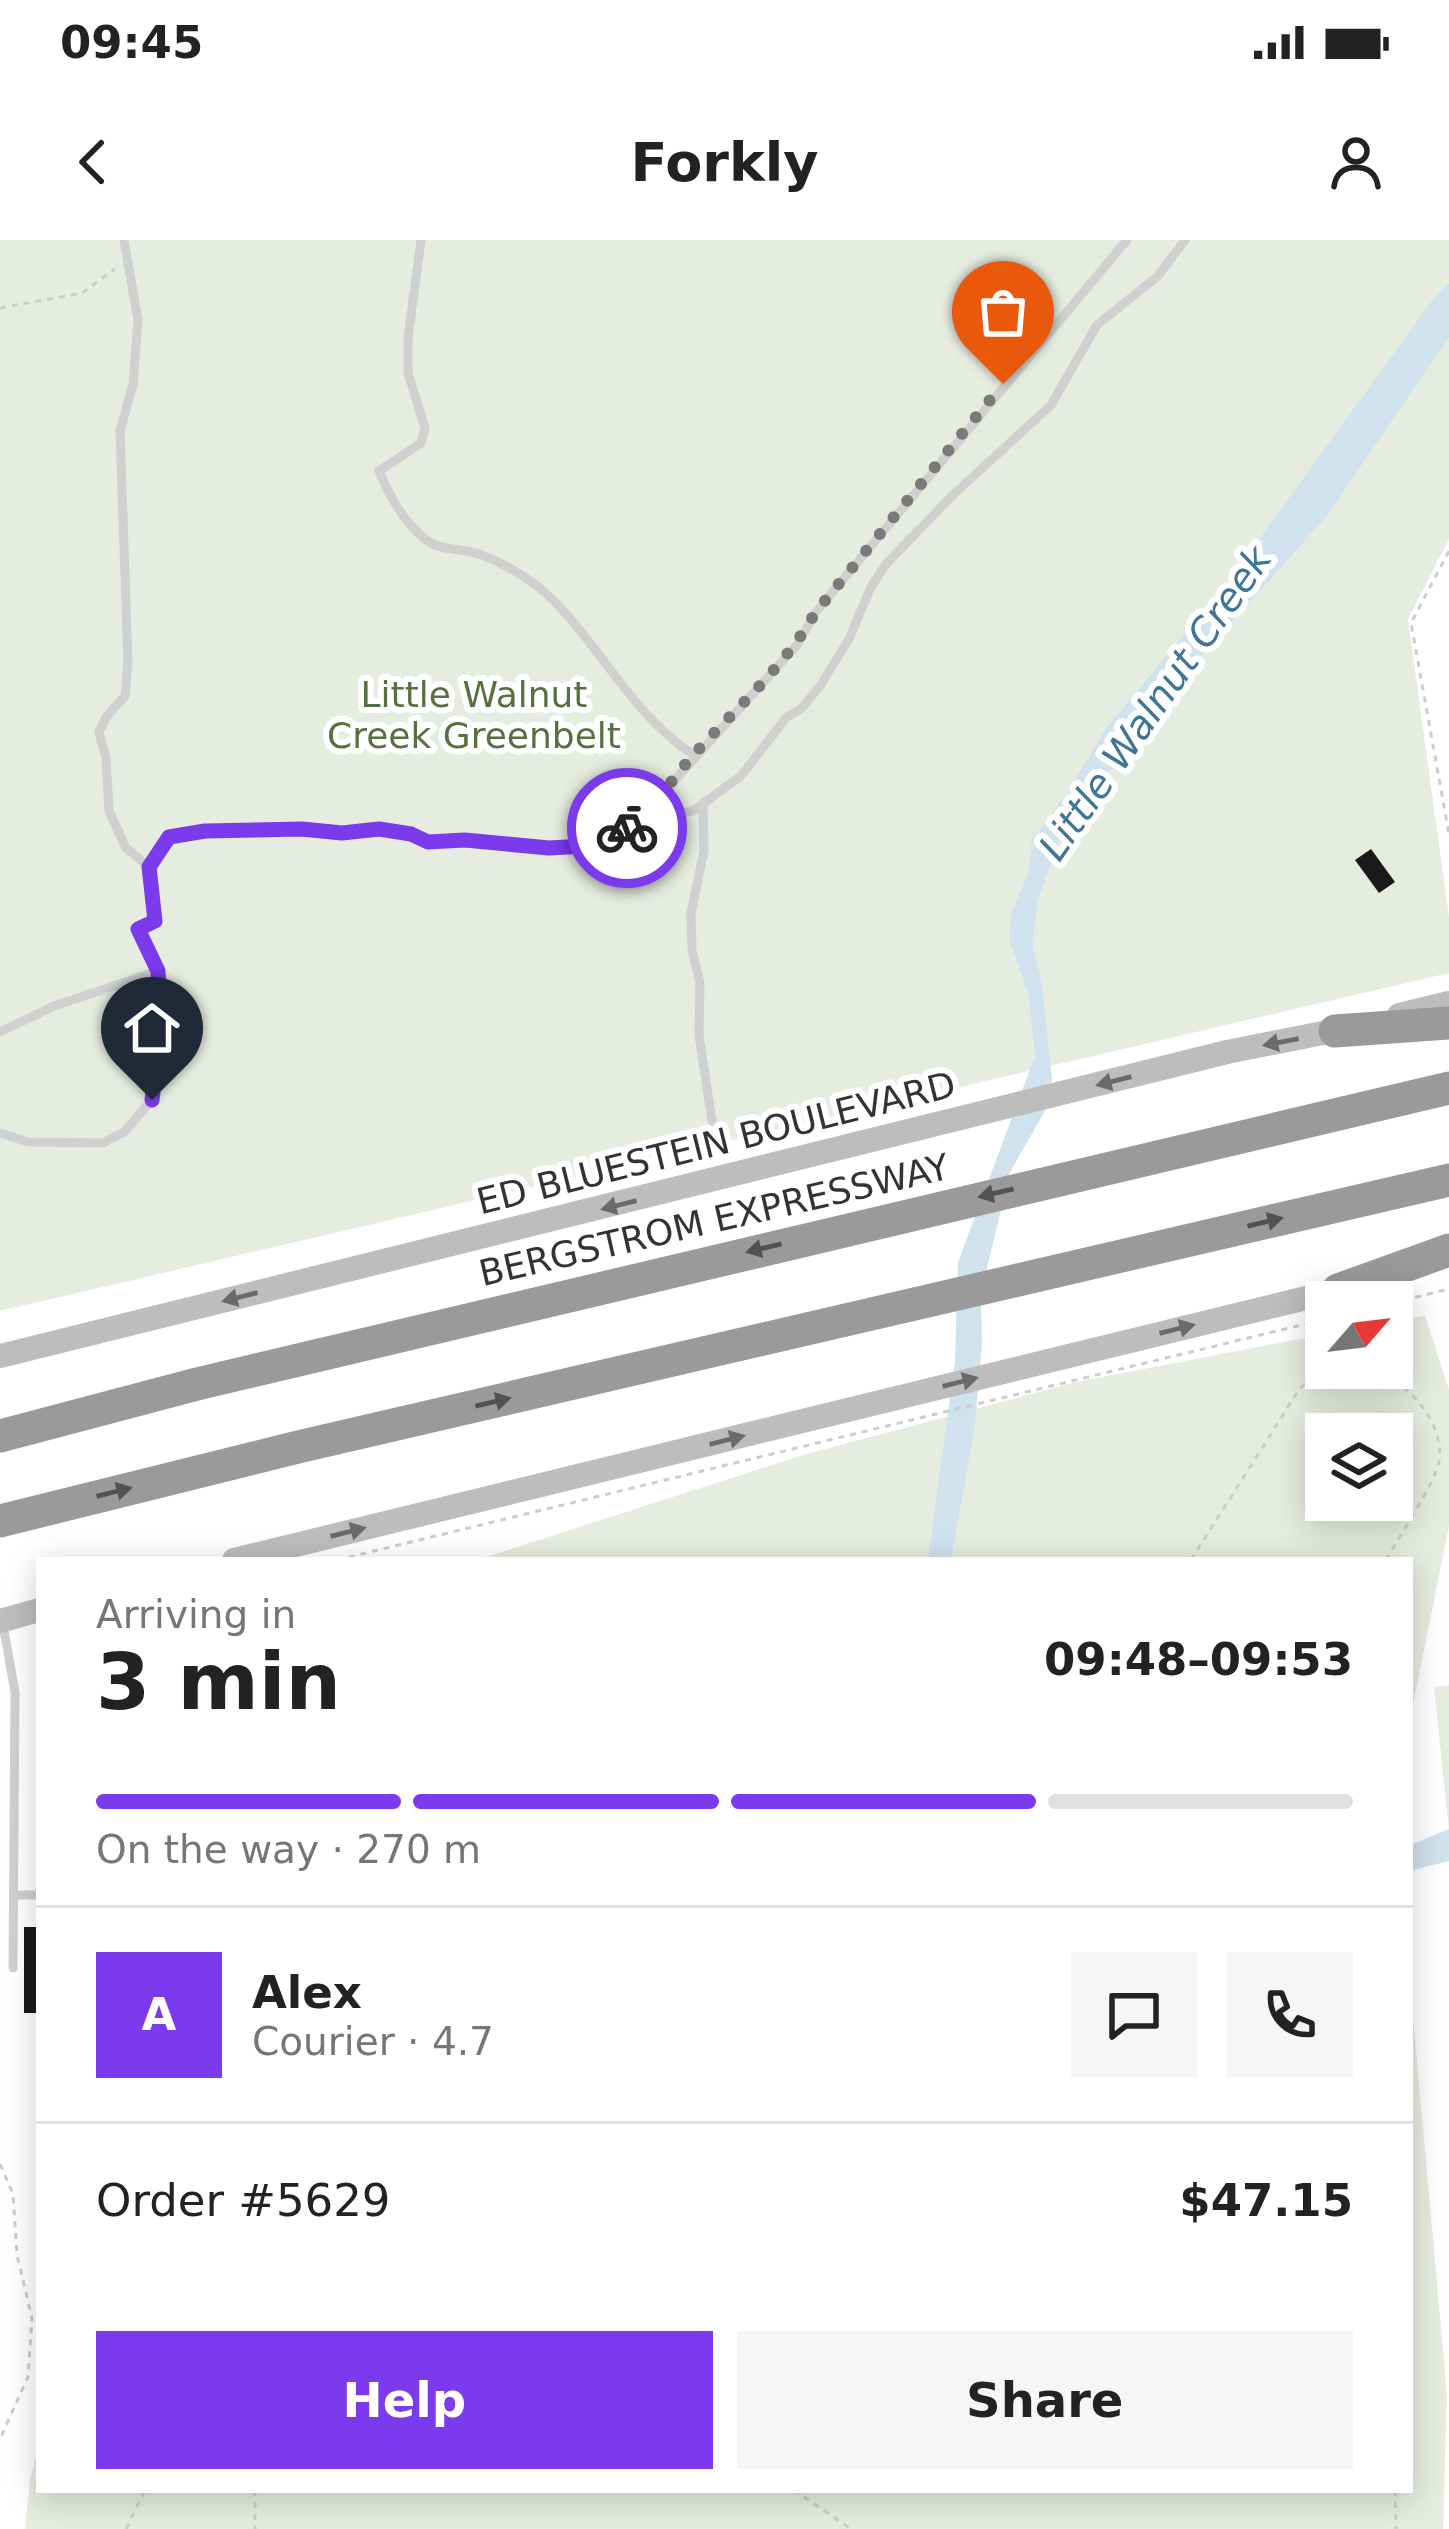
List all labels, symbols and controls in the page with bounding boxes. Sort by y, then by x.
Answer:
text: 09:45 [60,16,203,69]
icon: back [60,129,126,195]
icon: person [1323,129,1389,195]
text: Forkly [630,131,819,194]
pin [952,261,1054,384]
icon: bag [970,279,1036,345]
water label: Little Walnut Creek [1030,536,1281,868]
park label: Little Walnut Creek Greenbelt [327,674,621,756]
courier [567,768,687,888]
icon: bike [594,795,660,861]
pin [101,977,203,1100]
icon: home [119,995,185,1061]
one-way arrow [1262,1033,1299,1052]
street label: ED BLUESTEIN BOULEVARD [472,1064,960,1222]
one-way arrow [1095,1072,1132,1091]
street label: BERGSTROM EXPRESSWAY [475,1146,954,1294]
one-way arrow [977,1184,1014,1203]
one-way arrow [600,1196,637,1215]
one-way arrow [1246,1212,1283,1231]
one-way arrow [746,1239,783,1258]
north arrow [1305,1281,1413,1389]
map controls [1305,1281,1413,1521]
one-way arrow [221,1288,258,1307]
one-way arrow [1159,1319,1196,1338]
one-way arrow [942,1372,979,1391]
one-way arrow [474,1391,512,1410]
button: layers [1305,1413,1413,1521]
one-way arrow [708,1430,745,1449]
one-way arrow [95,1482,132,1501]
one-way arrow [329,1522,366,1541]
text: Arriving in [96,1592,296,1637]
text: 09:48–09:53 [1044,1633,1353,1686]
text: 3 min [96,1637,341,1727]
text: On the way · 270 m [96,1827,481,1872]
button: chat [1071,1952,1197,2078]
button: phone [1227,1952,1353,2078]
text: Alex [252,1966,362,2019]
text: A [142,1988,176,2041]
text: Courier · 4.7 [252,2019,494,2064]
text: Order #5629 [96,2174,390,2227]
text: $47.15 [1179,2174,1353,2227]
button: Help [96,2331,713,2469]
button: Share [737,2331,1353,2469]

